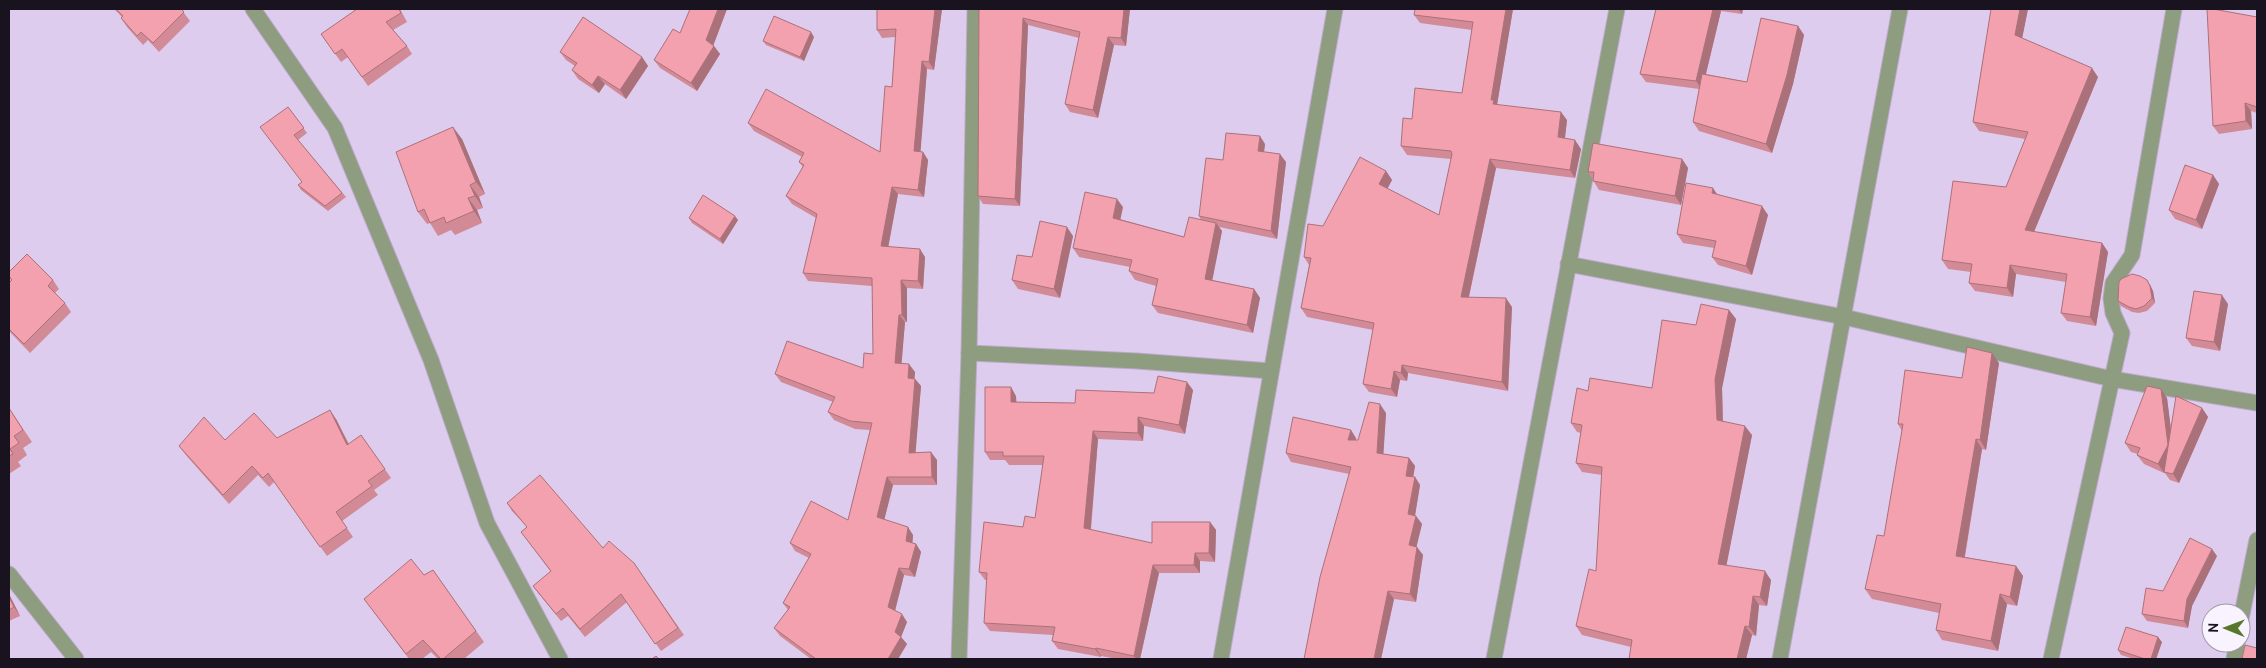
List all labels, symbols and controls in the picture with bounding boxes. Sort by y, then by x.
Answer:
north arrow [2201,603,2251,653]
text: N [2204,623,2222,633]

